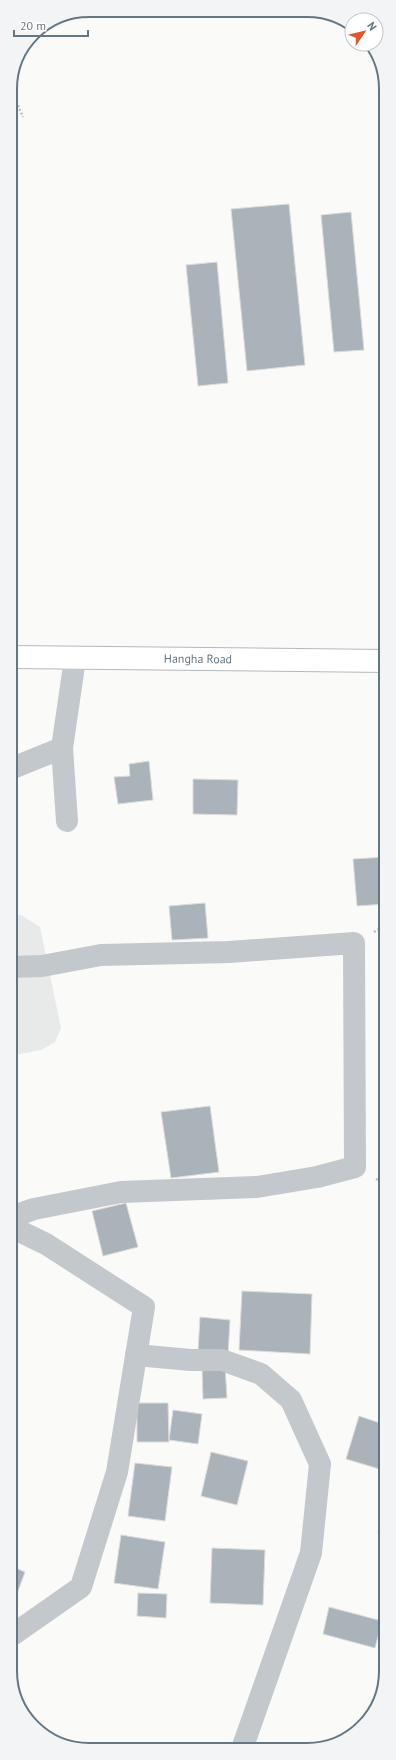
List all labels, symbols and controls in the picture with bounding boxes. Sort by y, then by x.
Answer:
scale bar [14,12,88,38]
north arrow [344,12,384,52]
text: 20 m [20,18,46,33]
text: N [364,19,380,33]
street label: Hangha Road [164,651,232,666]

